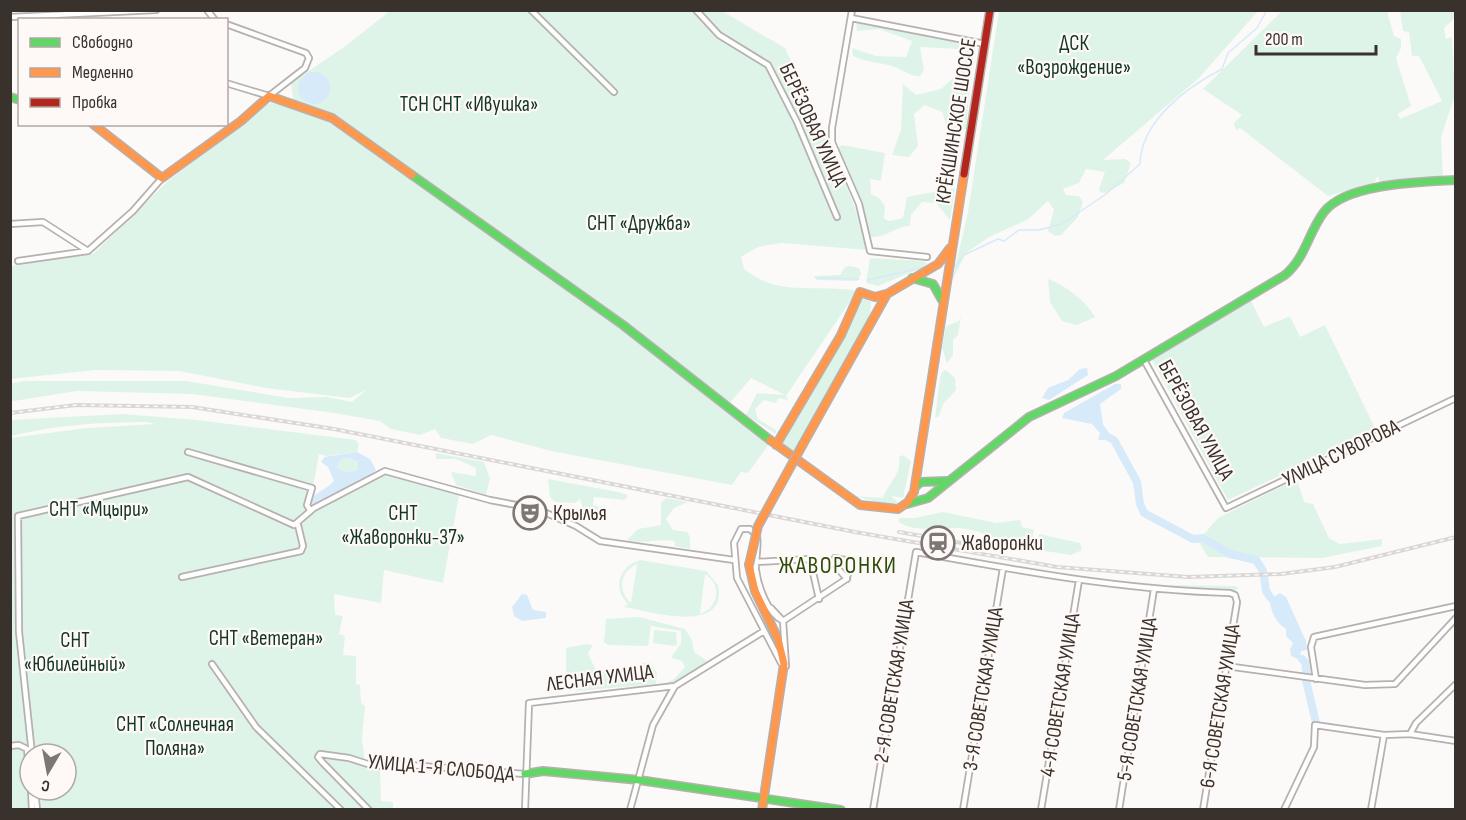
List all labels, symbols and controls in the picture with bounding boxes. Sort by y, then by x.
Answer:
legend [18,18,228,126]
scale bar [1256,18,1376,56]
text: 200 m [1265,29,1303,50]
park label: ДСК «Возрождение» [1017,31,1131,80]
text: Свободно [72,32,133,53]
street label: КРЁКШИНСКОЕ ШОССЕ [931,36,981,206]
street label: БЕРЁЗОВАЯ УЛИЦА [773,59,853,192]
text: Медленно [72,62,134,83]
text: Пробка [72,92,117,113]
park label: ТСН СНТ «Ивушка» [400,92,538,117]
park label: СНТ «Дружба» [587,211,691,236]
street label: БЕРЁЗОВАЯ УЛИЦА [1153,356,1240,485]
street label: УЛИЦА СУВОРОВА [1278,414,1404,492]
theatre icon: Крылья [512,495,548,531]
park label: СНТ «Мцыри» [49,497,149,522]
park label: СНТ «Жаворонки-37» [341,501,465,550]
place label: Крылья [553,501,607,526]
station icon: Жаворонки [920,525,956,561]
place label: Жаворонки [961,531,1043,556]
district label: ЖАВОРОНКИ [778,551,898,580]
street label: 2-Я СОВЕТСКАЯ УЛИЦА [869,597,919,764]
street label: 3-Я СОВЕТСКАЯ УЛИЦА [958,604,1008,773]
street label: 4-Я СОВЕТСКАЯ УЛИЦА [1035,610,1085,779]
street label: 5-Я СОВЕТСКАЯ УЛИЦА [1112,615,1162,782]
street label: 6-Я СОВЕТСКАЯ УЛИЦА [1195,621,1245,790]
park label: СНТ «Ветеран» [209,626,323,651]
park label: СНТ «Юбилейный» [24,628,126,677]
street label: ЛЕСНАЯ УЛИЦА [544,659,656,697]
park label: СНТ «Солнечная Поляна» [116,712,234,761]
north arrow [18,742,78,802]
street label: УЛИЦА 1-Я СЛОБОДА [367,749,516,787]
text: С [40,775,51,795]

